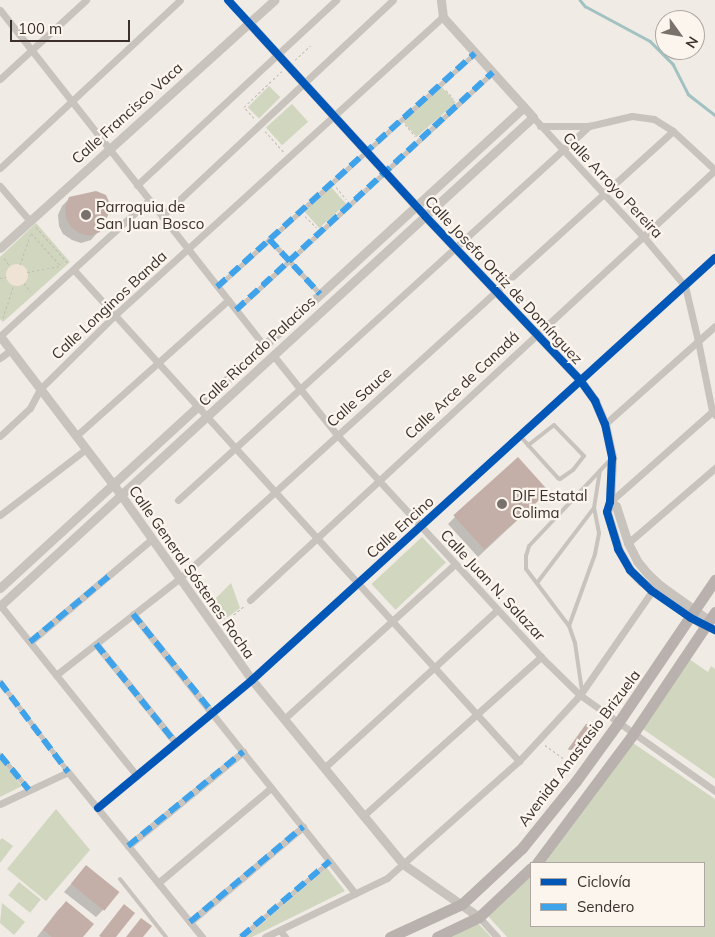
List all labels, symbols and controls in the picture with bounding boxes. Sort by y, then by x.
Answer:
scale bar [12,10,132,42]
north arrow [655,10,705,60]
text: 100 m [18,19,62,38]
text: N [681,33,702,52]
street label: Calle Francisco Vaca [68,59,186,167]
street label: Calle Arroyo Pereira [559,128,667,242]
street label: Calle Josefa Ortiz de Domínguez [421,192,587,368]
place label: Parroquia de San Juan Bosco [96,197,204,232]
marker: Parroquia de San Juan Bosco [80,209,92,221]
street label: Calle Longinos Banda [48,247,170,363]
street label: Calle Ricardo Palacios [195,292,319,410]
street label: Calle Arce de Canadá [401,327,523,443]
street label: Calle Sauce [323,363,395,431]
street label: Calle General Sóstenes Rocha [125,482,259,662]
place label: DIF Estatal Colima [512,486,588,521]
street label: Calle Encino [363,492,437,562]
marker: DIF Estatal Colima [496,498,508,510]
street label: Calle Juan N. Salazar [437,526,549,644]
street label: Avenida Anastasio Brizuela [514,666,644,830]
legend [530,862,705,927]
text: Ciclovía [577,872,631,891]
text: Sendero [577,897,634,916]

